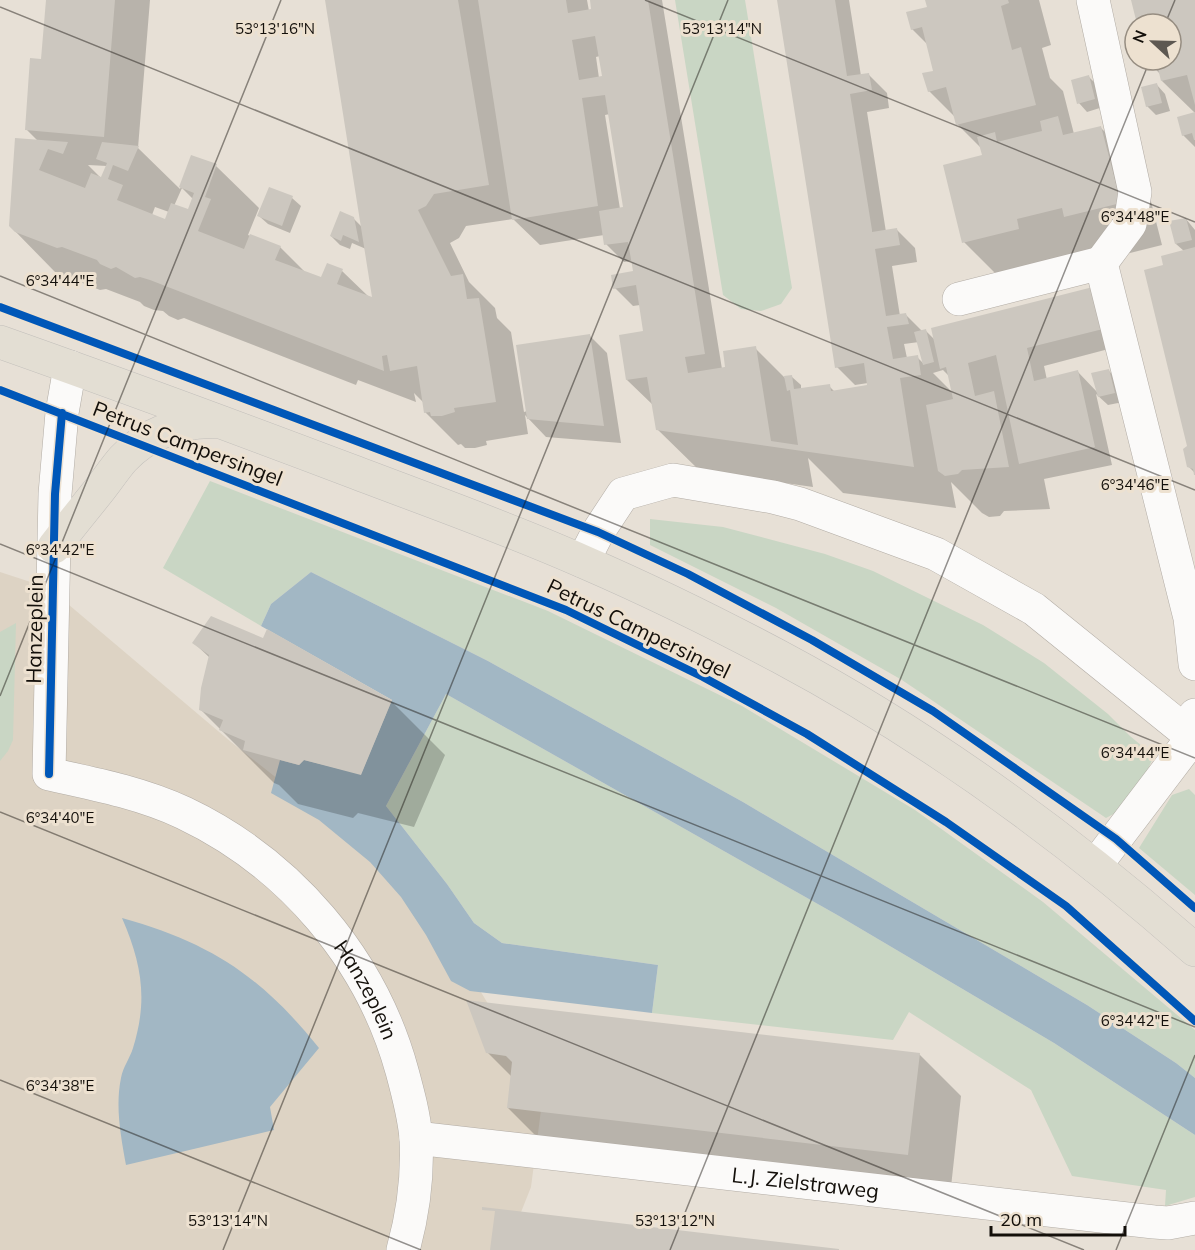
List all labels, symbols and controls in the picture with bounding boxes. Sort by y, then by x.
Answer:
north arrow [1123,12,1183,72]
text: 53°13'16"N [235,19,315,38]
text: 53°13'14"N [682,19,762,38]
text: N [1128,27,1151,46]
text: 6°34'48"E [1101,207,1169,226]
text: 6°34'44"E [26,271,94,290]
street label: Petrus Campersingel [90,395,286,491]
text: 6°34'46"E [1101,475,1169,494]
text: 6°34'42"E [26,540,94,559]
street label: Petrus Campersingel [543,572,735,684]
street label: Hanzeplein [20,574,48,684]
text: 6°34'44"E [1101,743,1169,762]
text: 6°34'40"E [26,808,94,827]
street label: Hanzeplein [329,935,404,1043]
text: 6°34'42"E [1101,1011,1169,1030]
text: 6°34'38"E [26,1076,94,1095]
street label: L.J. Zielstraweg [731,1161,880,1204]
scale bar [991,1199,1124,1237]
text: 20 m [1000,1208,1042,1231]
text: 53°13'14"N [188,1211,268,1230]
text: 53°13'12"N [635,1211,715,1230]

